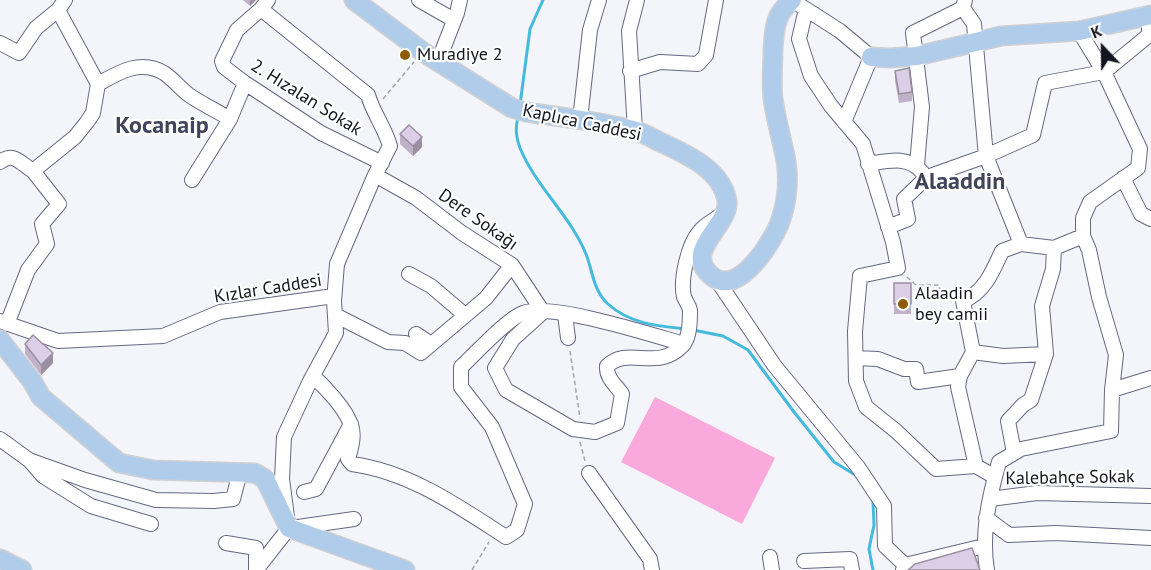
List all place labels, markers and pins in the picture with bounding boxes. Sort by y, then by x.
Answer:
place label: Muradiye 2 [417,44,502,66]
marker: Muradiye 2 [398,48,412,62]
place label: Alaadin bey camii [915,283,988,326]
marker: Alaadin bey camii [896,297,910,311]

